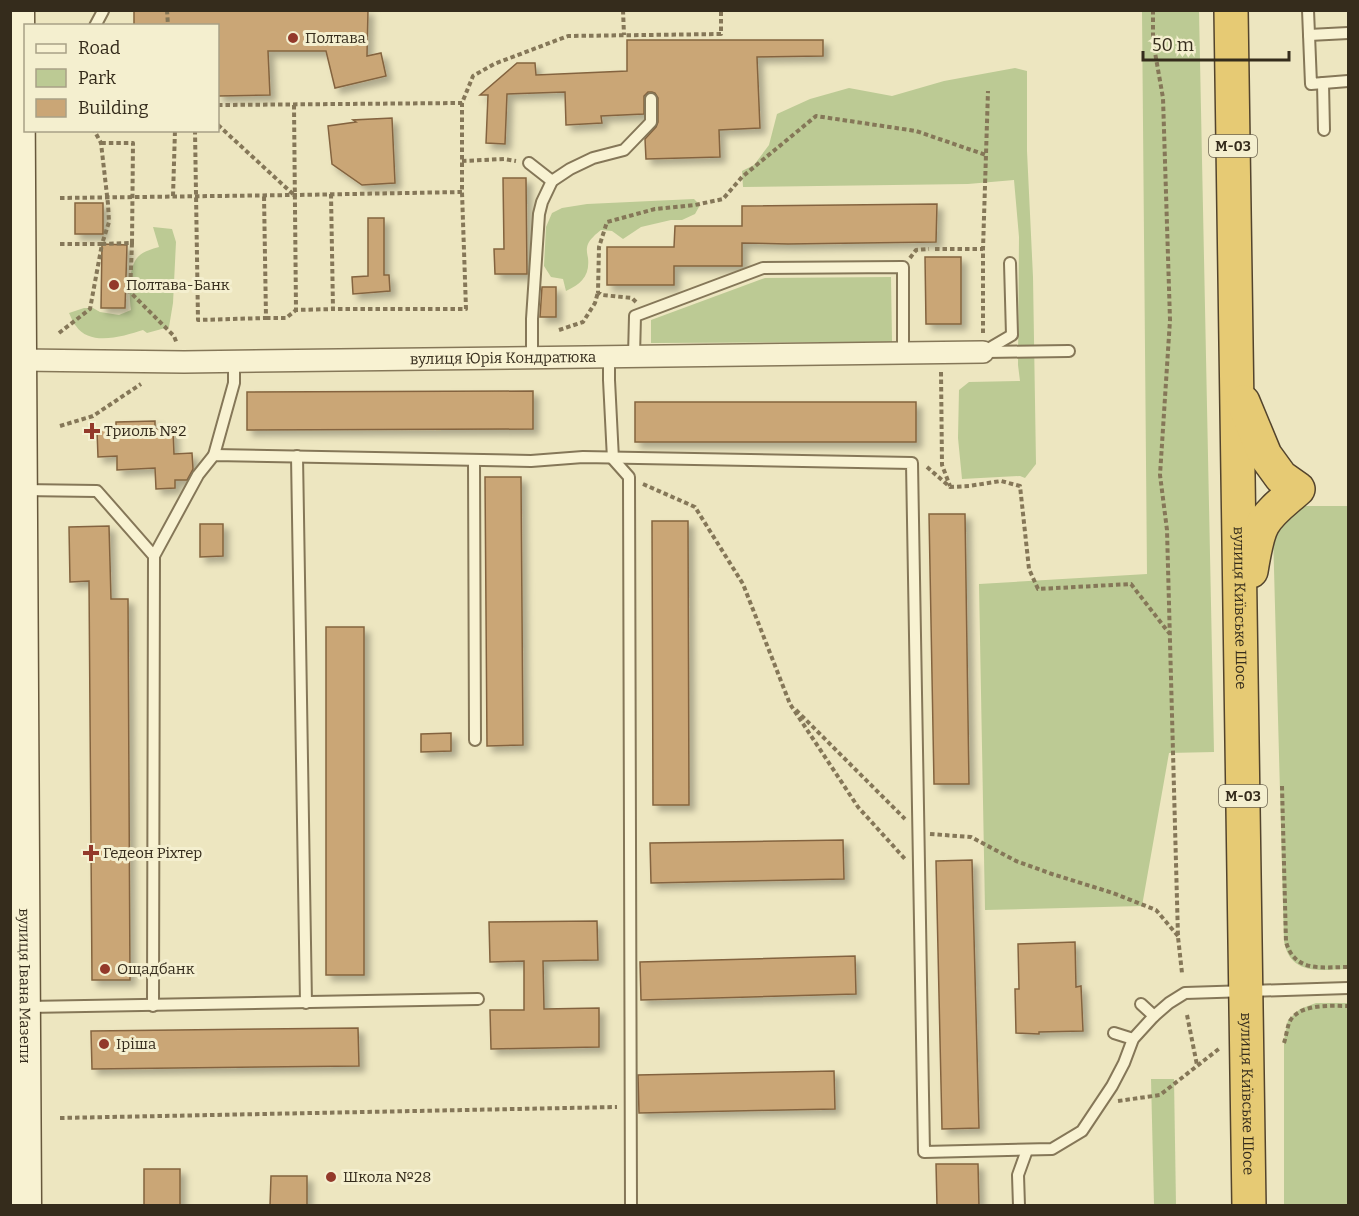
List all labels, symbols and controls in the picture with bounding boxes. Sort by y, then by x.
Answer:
legend [24,24,219,132]
scale bar [1143,24,1288,62]
place label: Полтава [305,29,366,47]
marker: Полтава [286,31,300,45]
text: 50 m [1152,34,1194,56]
text: Road [78,37,121,59]
text: Park [78,67,117,89]
text: Building [78,97,149,119]
road number: М-03 [1209,135,1257,157]
place label: Полтава-Банк [126,276,230,294]
marker: Полтава-Банк [107,278,121,292]
street label: вулиця Юрія Кондратюка [410,348,596,368]
place label: Триоль №2 [104,422,186,440]
marker: Триоль №2 [85,424,99,438]
street label: вулиця Київське Шосе [1230,526,1250,689]
road number: М-03 [1219,785,1267,807]
place label: Гедеон Ріхтер [103,844,202,862]
marker: Гедеон Ріхтер [84,846,98,860]
street label: вулиця Івана Мазепи [15,908,34,1064]
place label: Ощадбанк [117,960,195,978]
marker: Ощадбанк [98,962,112,976]
street label: вулиця Київське Шосе [1237,1012,1258,1175]
place label: Іріша [116,1035,156,1053]
marker: Іріша [97,1037,111,1051]
place label: Школа №28 [343,1168,431,1186]
marker: Школа №28 [324,1170,338,1184]

